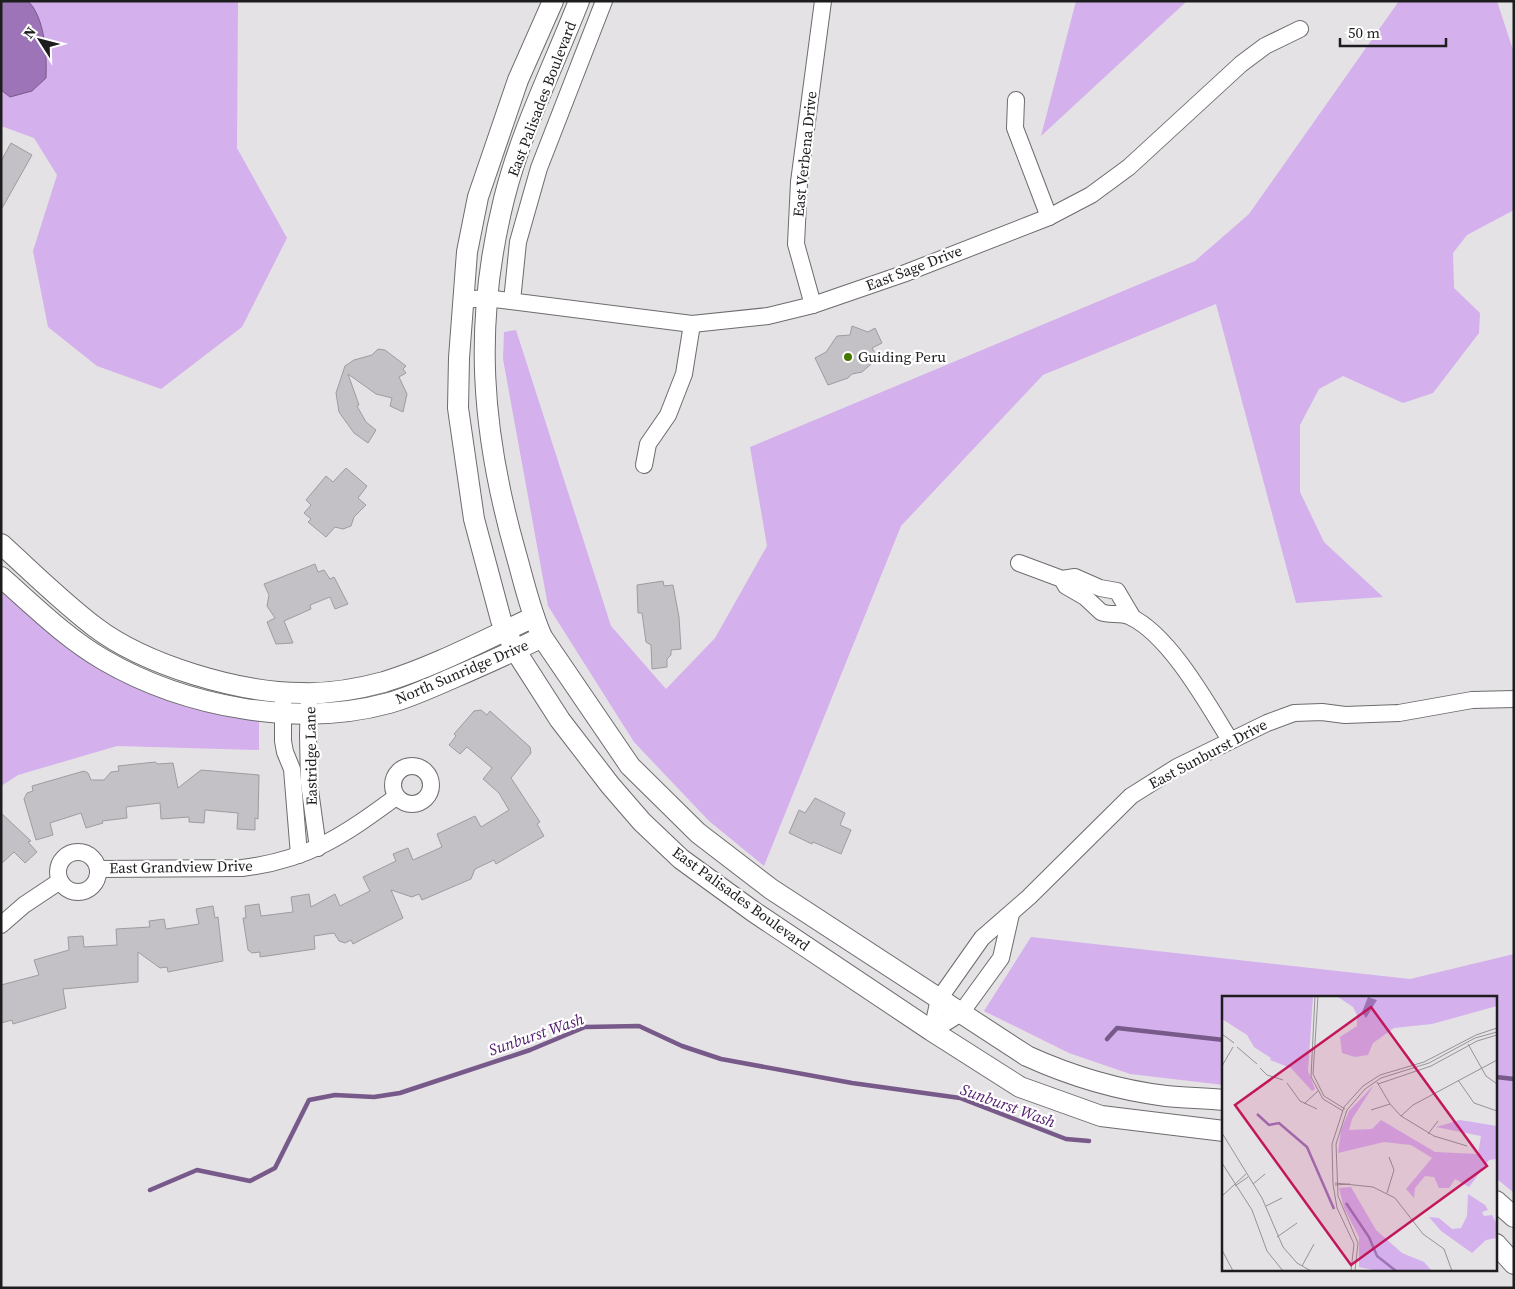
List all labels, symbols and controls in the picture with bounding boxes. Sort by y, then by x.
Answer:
north arrow [15,15,65,65]
scale bar [1340,15,1446,47]
street label: East Palisades Boulevard [502,18,581,180]
text: N [18,22,41,42]
text: 50 m [1348,22,1380,43]
street label: East Verbena Drive [787,90,822,218]
street label: East Sage Drive [863,239,965,296]
place label: Guiding Peru [858,346,946,367]
marker: Guiding Peru [842,351,854,363]
street label: North Sunridge Drive [392,634,532,709]
street label: Eastridge Lane [299,706,322,806]
street label: East Sunburst Drive [1145,713,1271,794]
street label: East Palisades Boulevard [668,842,815,956]
street label: East Grandview Drive [109,855,253,878]
inset map [1222,996,1498,1272]
water label: Sunburst Wash [485,1007,587,1061]
water label: Sunburst Wash [958,1078,1059,1132]

